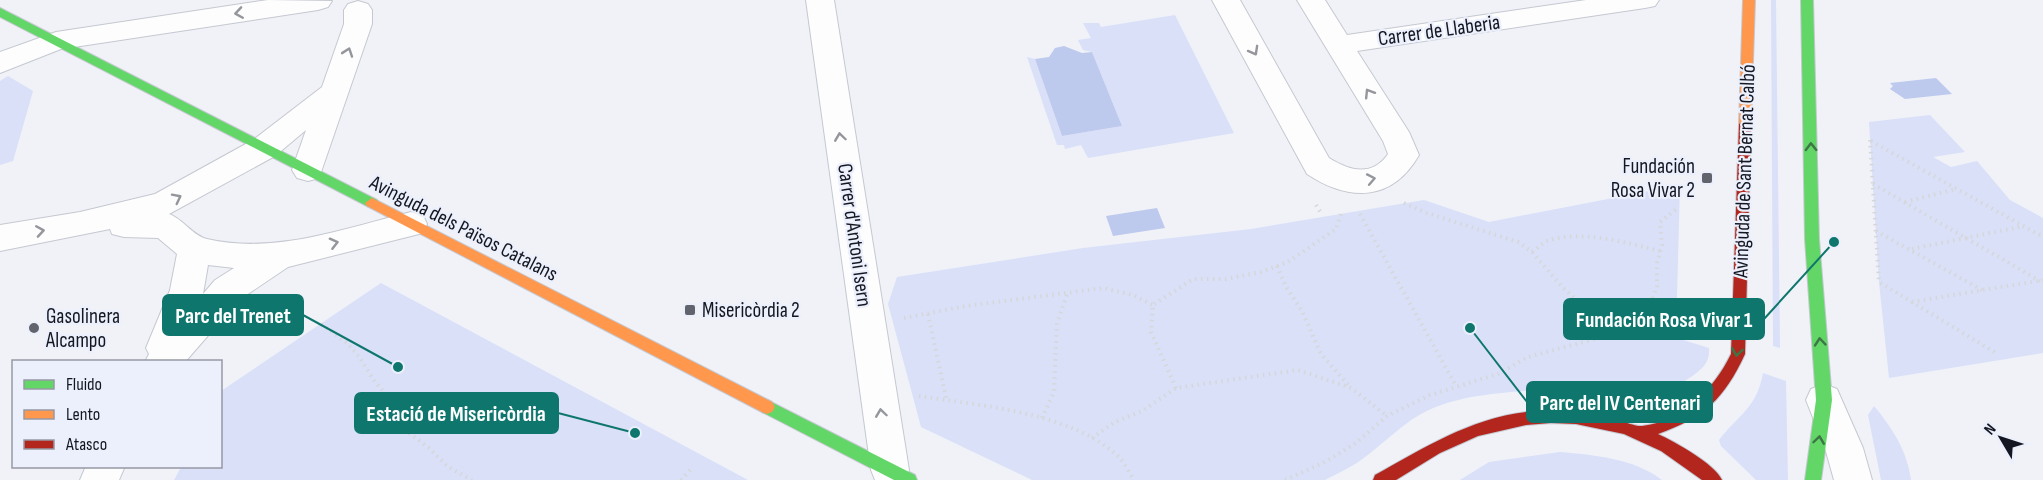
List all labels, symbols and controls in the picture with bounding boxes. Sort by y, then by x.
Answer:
one-way arrow [235,6,244,18]
street label: Carrer de Llaberia [1376,10,1502,51]
one-way arrow [1247,45,1259,55]
one-way arrow [341,47,354,58]
street label: Avinguda de Sant Bernat Calbó [1728,64,1761,279]
one-way arrow [1365,88,1376,99]
one-way arrow [835,132,847,141]
one-way arrow [1805,143,1817,152]
place label: Fundación Rosa Vivar 2 [1611,154,1695,203]
street label: Carrer d'Antoni Isern [832,162,877,308]
street label: Avinguda dels Països Catalans [365,170,562,287]
marker: Fundación Rosa Vivar 2 [1700,171,1714,185]
one-way arrow [1366,173,1376,186]
one-way arrow [170,194,181,205]
one-way arrow [35,225,45,238]
one-way arrow [329,238,339,251]
callout: Parc del Trenet [163,295,303,335]
place label: Misericòrdia 2 [702,298,800,323]
callout: Fundación Rosa Vivar 1 [1564,299,1764,339]
text: Parc del Trenet [175,303,291,330]
marker: Misericòrdia 2 [683,303,697,317]
place label: Gasolinera Alcampo [45,304,120,353]
text: Fundación Rosa Vivar 1 [1576,307,1753,334]
marker: Gasolinera Alcampo [27,321,41,335]
one-way arrow [1814,337,1827,346]
one-way arrow [1731,347,1743,357]
legend [12,360,222,468]
text: Fluido [66,374,102,395]
callout: Parc del IV Centenari [1527,382,1712,422]
text: Parc del IV Centenari [1540,390,1700,417]
callout: Estació de Misericòrdia [355,393,558,433]
text: Estació de Misericòrdia [366,401,546,428]
text: Lento [66,404,100,425]
one-way arrow [876,408,888,417]
north arrow [1971,408,2031,468]
text: N [1980,420,2001,439]
text: Atasco [65,434,107,455]
one-way arrow [1812,436,1824,445]

